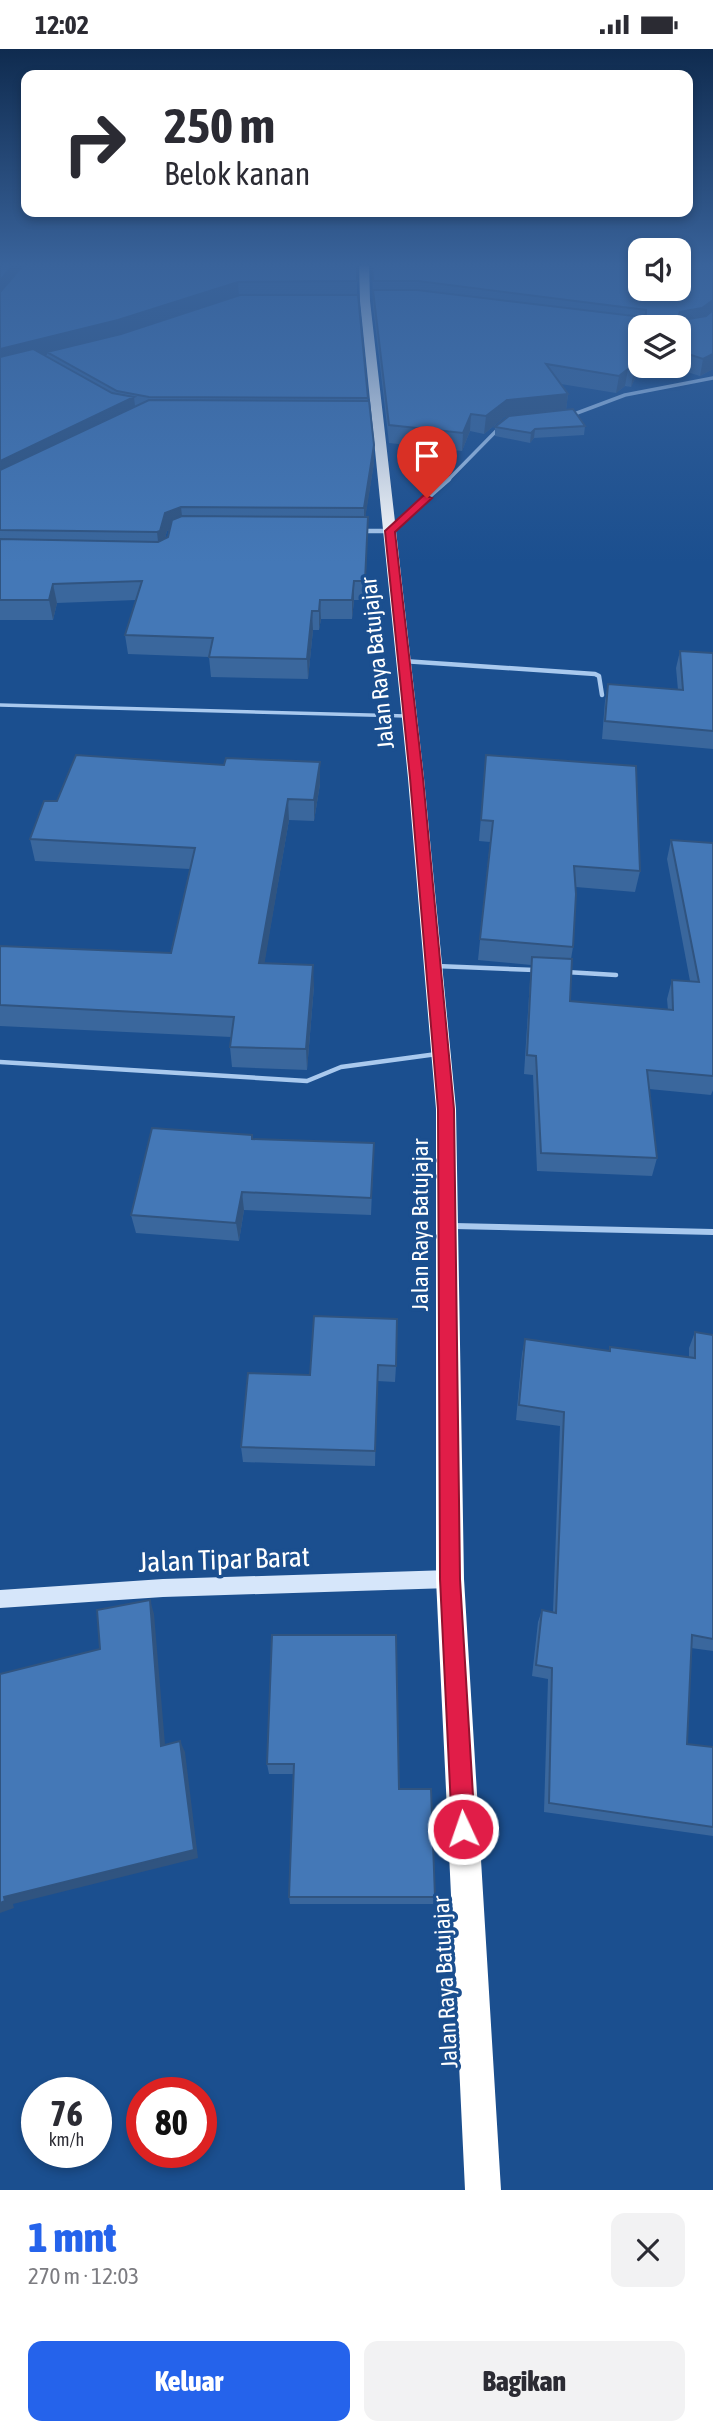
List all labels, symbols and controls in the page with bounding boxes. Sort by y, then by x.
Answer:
text: 12:02 [35,10,89,40]
text: 250 m [164,97,275,153]
icon: right [49,98,140,189]
text: Belok kanan [164,155,310,192]
map controls [628,238,691,378]
button: sound [628,238,691,301]
button: layers [628,315,691,378]
pin [397,426,457,498]
icon: arrive [408,437,446,475]
street label: Jalan Raya Batujajar [355,575,399,750]
street label: Jalan Raya Batujajar [407,1138,433,1311]
street label: Jalan Tipar Barat [138,1540,310,1578]
position arrow [426,1792,500,1866]
street label: Jalan Raya Batujajar [427,1894,462,2069]
speed limit sign: 80 [126,2077,217,2168]
text: 76 [50,2093,83,2133]
text: km/h [49,2129,84,2150]
text: 1 mnt [28,2213,116,2261]
button: close [611,2213,685,2287]
text: 270 m · 12:03 [28,2263,139,2289]
button: Keluar [28,2341,350,2421]
button: Bagikan [364,2341,685,2421]

